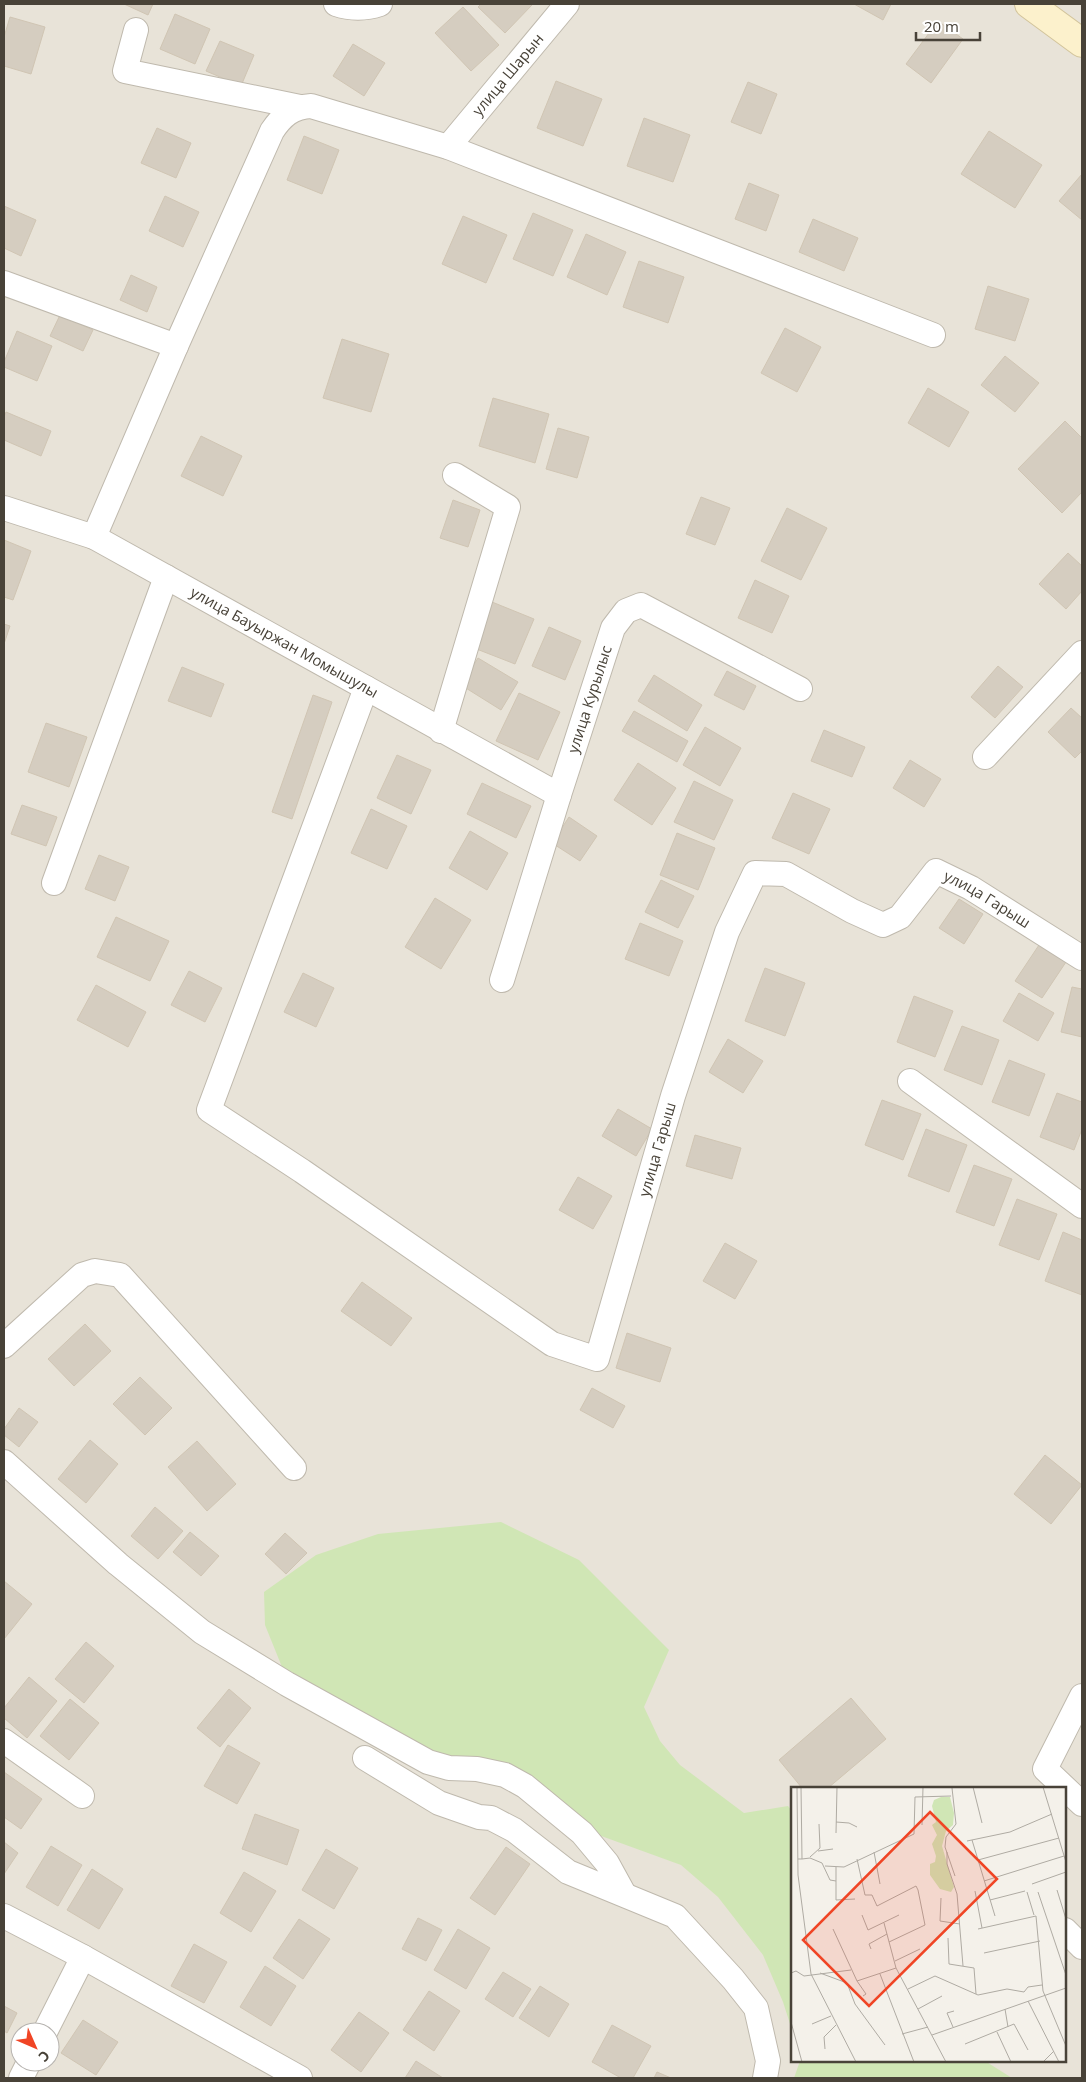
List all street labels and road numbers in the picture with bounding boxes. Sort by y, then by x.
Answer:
street label: улица Шарын [467,29,547,119]
street label: улица Бауыржан Момышулы [187,581,382,702]
street label: улица Курылыс [562,643,616,756]
street label: улица Гарыш [941,865,1035,932]
street label: улица Гарыш [633,1100,680,1199]

